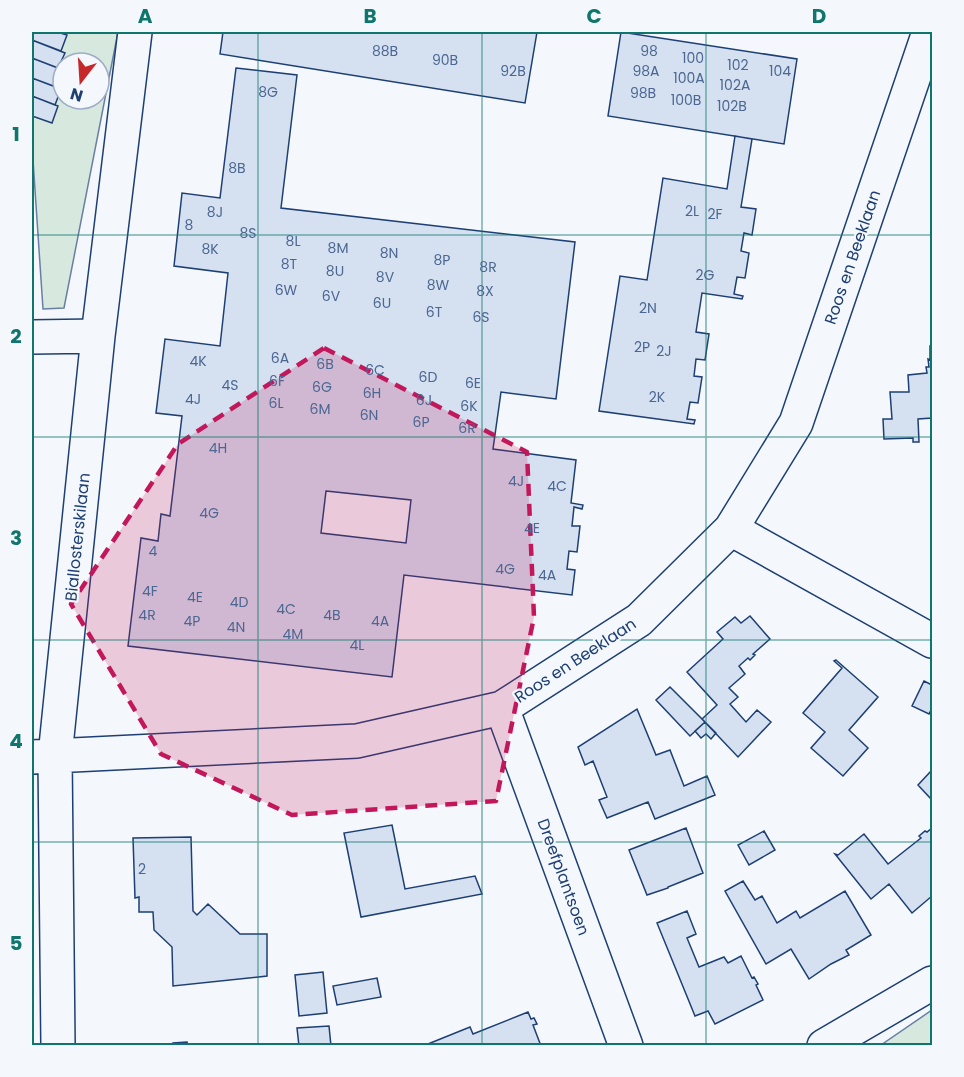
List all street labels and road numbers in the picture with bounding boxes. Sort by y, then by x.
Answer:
street label: Roos en Beeklaan [819,187,886,328]
street label: Biallosterskilaan [59,472,96,602]
street label: Roos en Beeklaan [510,612,641,708]
street label: Dreefplantsoen [532,816,595,939]

